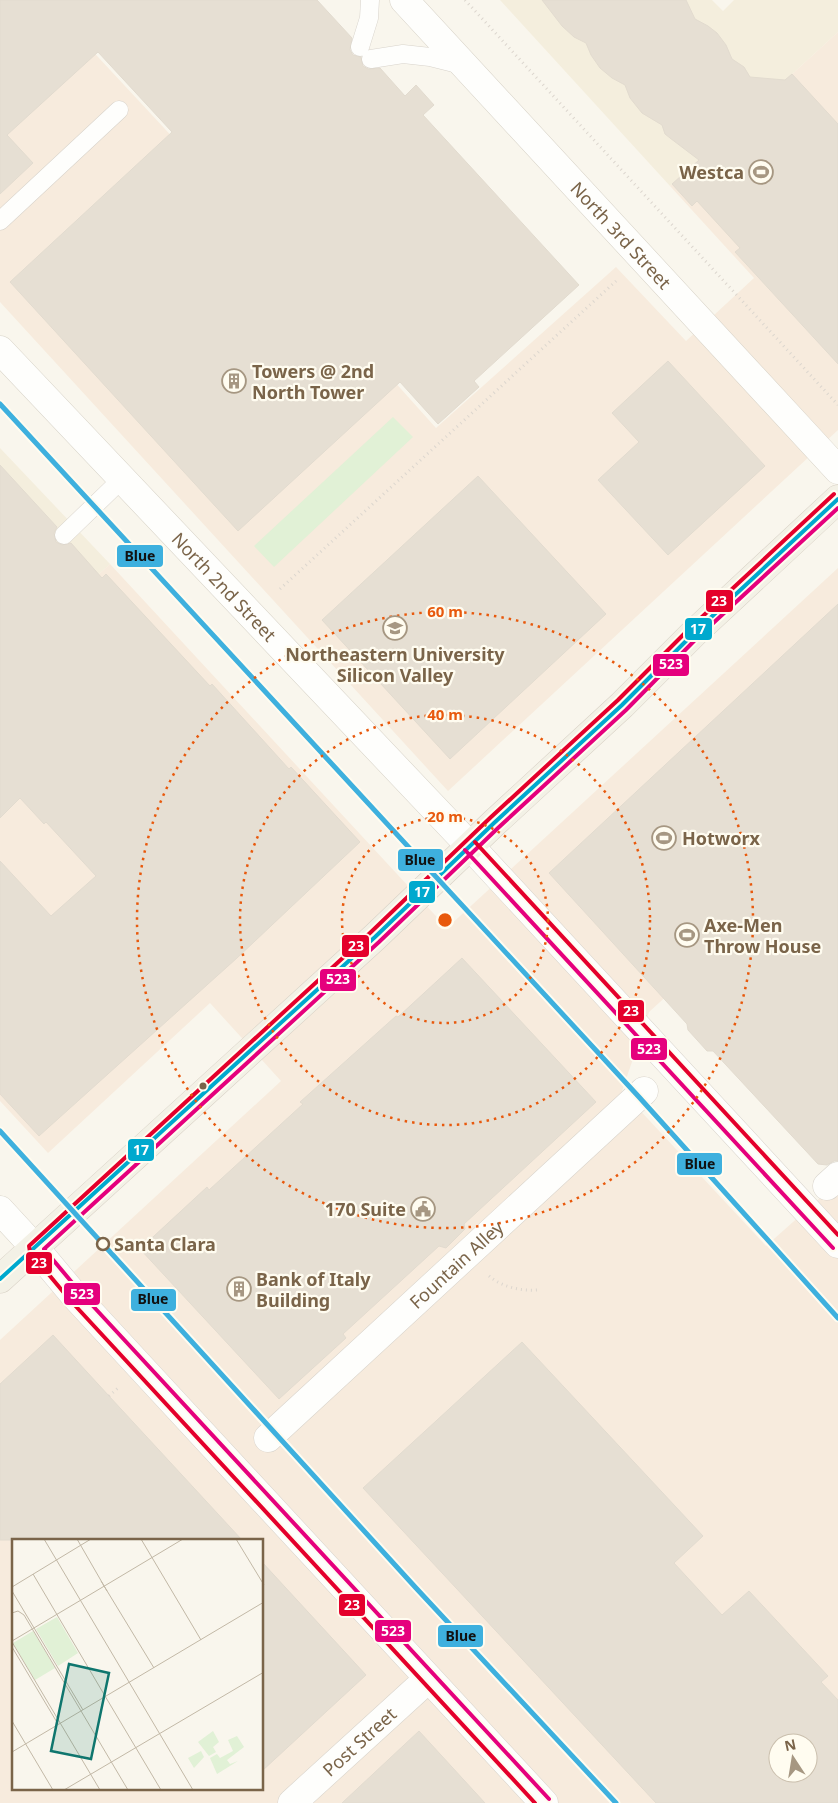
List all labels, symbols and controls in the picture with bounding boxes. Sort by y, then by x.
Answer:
sports icon: Westca [748,159,774,185]
place label: Westca [679,160,744,184]
street label: North 3rd Street [566,176,677,294]
place label: Towers @ 2nd North Tower [252,359,374,404]
building icon: Towers @ 2nd North Tower [221,368,247,394]
street label: North 2nd Street [167,527,282,647]
line badge: Blue [116,544,164,568]
text: Blue [125,546,155,565]
line badge: 23 [705,589,734,613]
text: 23 [711,591,727,610]
text: 60 m [427,601,463,621]
school or university icon: Northeastern University Silicon Valley [382,615,408,641]
line badge: 17 [684,617,713,641]
text: 17 [690,619,706,638]
place label: Northeastern University Silicon Valley [285,642,505,687]
line badge: 523 [652,653,690,677]
text: 523 [659,654,683,673]
text: 40 m [427,704,463,724]
text: 20 m [427,806,463,826]
sports icon: Hotworx [651,825,677,851]
place label: Hotworx [682,826,761,850]
line badge: Blue [397,848,444,872]
text: Blue [405,850,435,869]
line badge: 17 [408,880,436,904]
text: 17 [414,882,430,901]
centre of rings [436,911,454,929]
place label: Axe-Men Throw House [704,913,821,958]
sports icon: Axe-Men Throw House [674,922,700,948]
line badge: 23 [341,934,370,958]
text: 23 [348,936,364,955]
line badge: 523 [319,968,357,992]
text: 523 [326,969,350,988]
line badge: 23 [617,999,645,1023]
text: 23 [623,1001,639,1020]
line badge: 523 [630,1037,668,1061]
text: 523 [637,1039,661,1058]
unlabelled marker [198,1081,208,1091]
line badge: 17 [127,1138,155,1162]
text: 17 [133,1140,149,1159]
line badge: Blue [676,1152,723,1176]
text: Blue [685,1154,715,1173]
public building icon: 170 Suite [410,1196,436,1222]
place label: 170 Suite [325,1197,406,1221]
street label: Fountain Alley [404,1215,509,1314]
place label: Santa Clara [114,1232,216,1256]
marker: Santa Clara [96,1237,110,1251]
line badge: 23 [25,1251,53,1275]
text: 23 [31,1253,47,1272]
place label: Bank of Italy Building [256,1267,371,1312]
building icon: Bank of Italy Building [226,1276,252,1302]
line badge: 523 [63,1282,101,1306]
text: 523 [70,1284,94,1303]
line badge: Blue [130,1288,177,1312]
text: Blue [138,1289,168,1308]
inset map [12,1539,264,1790]
line badge: 23 [338,1593,366,1617]
text: 23 [344,1595,360,1614]
line badge: 523 [374,1619,412,1643]
text: 523 [381,1621,405,1640]
line badge: Blue [437,1624,484,1648]
text: Blue [446,1626,476,1645]
street label: Post Street [317,1702,402,1782]
north arrow [768,1733,818,1783]
text: N [783,1734,798,1755]

